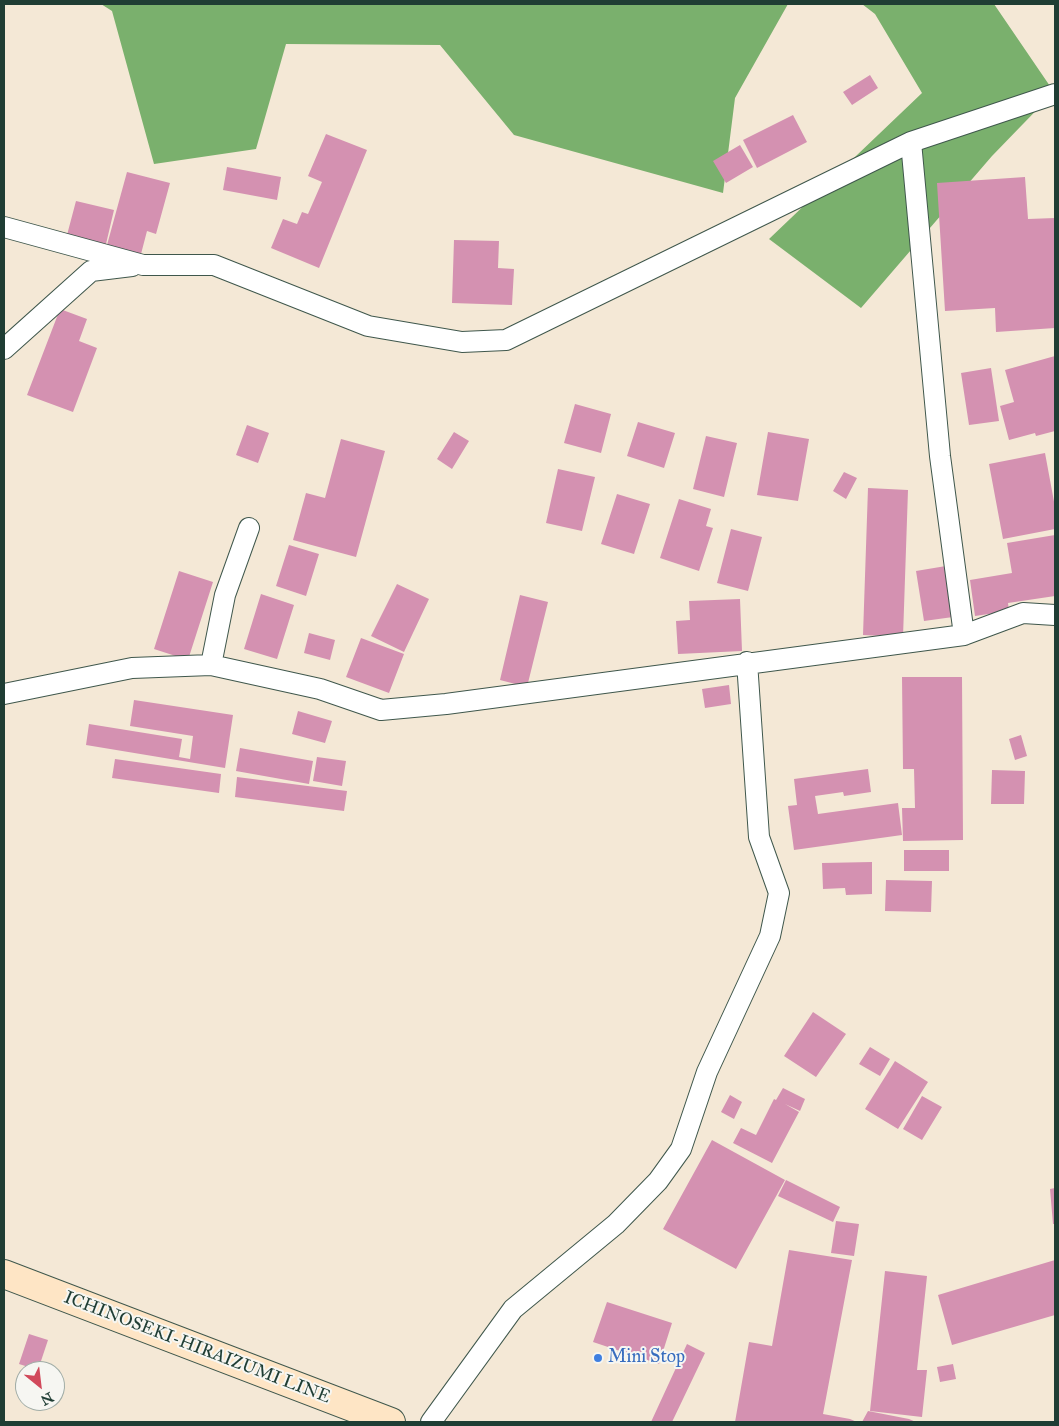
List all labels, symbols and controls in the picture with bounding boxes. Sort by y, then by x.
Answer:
street label: ICHINOSEKI-HIRAIZUMI LINE [61,1287,333,1409]
place label: Mini Stop [608,1347,685,1369]
marker: Mini Stop [592,1352,604,1364]
north arrow [15,1361,65,1411]
text: N [38,1388,56,1409]

